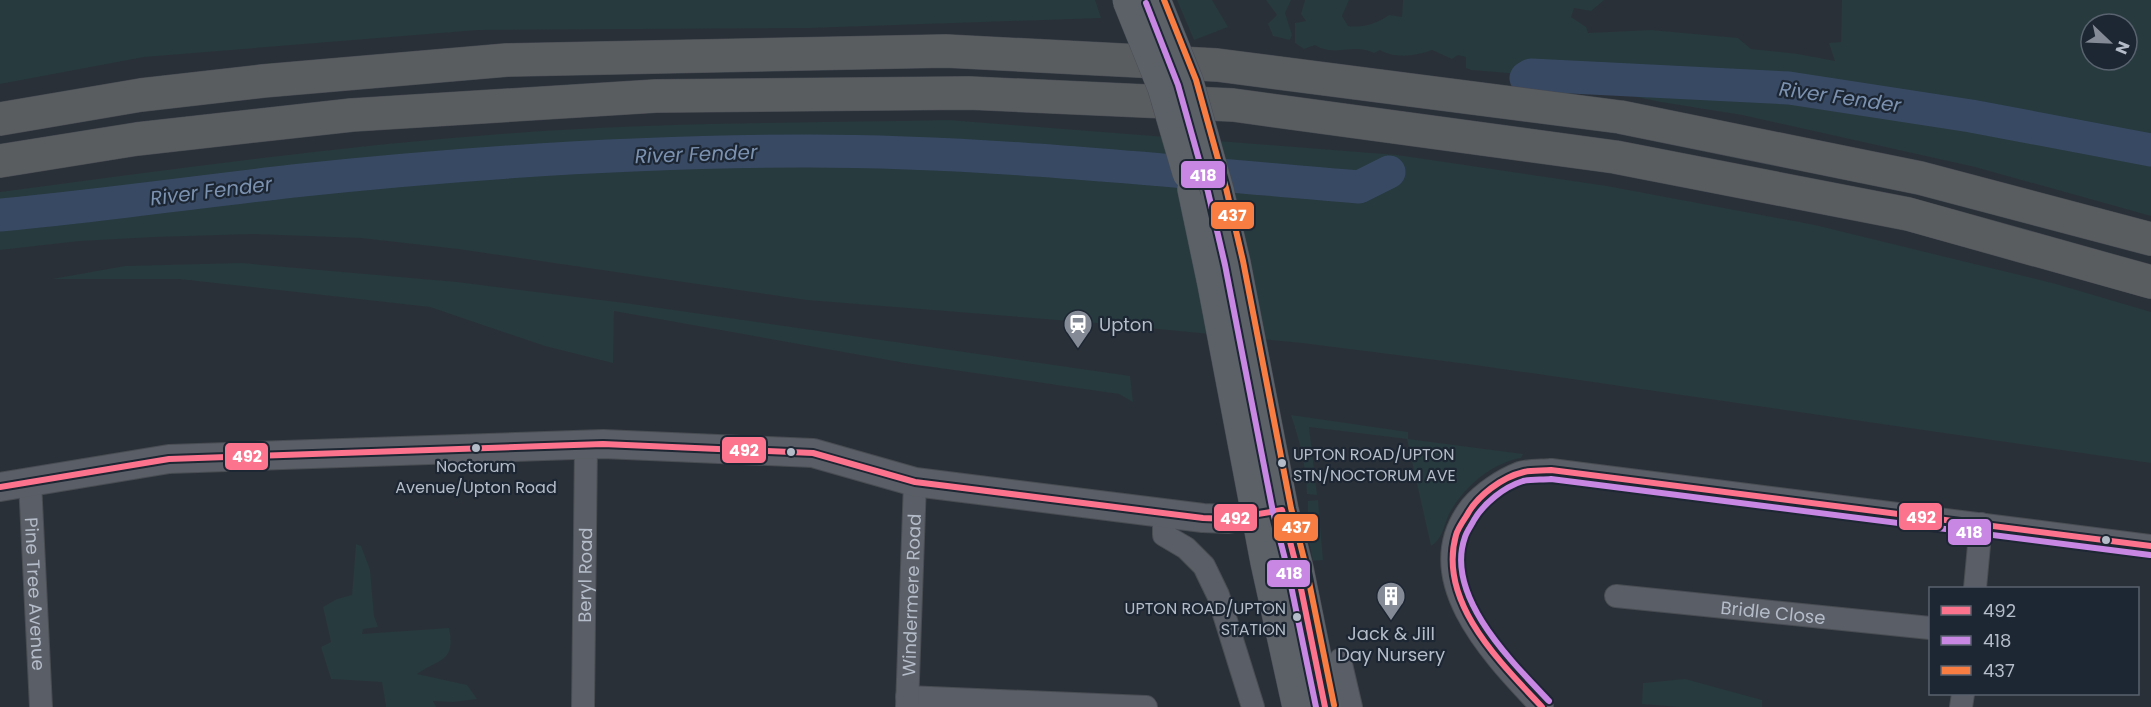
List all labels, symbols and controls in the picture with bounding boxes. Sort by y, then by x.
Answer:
north arrow [2079,12,2139,72]
text: N [2109,38,2135,58]
water label: River Fender [1777,75,1903,119]
water label: River Fender [634,138,758,170]
line badge: 418 [1180,160,1226,189]
text: 418 [1189,164,1217,187]
water label: River Fender [148,170,274,212]
line badge: 437 [1210,201,1255,230]
text: 437 [1217,204,1247,227]
station icon: Upton [1062,308,1094,350]
place label: Upton [1099,312,1153,337]
line badge: 492 [721,436,767,464]
text: 492 [729,439,759,462]
line badge: 492 [224,442,269,471]
marker: Noctorum Avenue/Upton Road [470,442,482,454]
place label: UPTON ROAD/UPTON STN/NOCTORUM AVE [1293,443,1456,487]
text: 492 [232,445,262,468]
unlabelled marker [785,446,797,458]
place label: Noctorum Avenue/Upton Road [395,455,557,499]
marker: UPTON ROAD/UPTON STN/NOCTORUM AVE [1276,457,1288,469]
line badge: 492 [1898,502,1943,531]
line badge: 492 [1213,503,1258,532]
text: 492 [1906,506,1936,529]
text: 492 [1220,507,1250,530]
street label: Windermere Road [896,513,926,677]
line badge: 437 [1273,513,1319,542]
text: 437 [1281,516,1311,539]
street label: Pine Tree Avenue [19,517,52,671]
line badge: 418 [1947,518,1992,546]
text: 418 [1955,521,1983,544]
street label: Beryl Road [571,527,598,623]
unlabelled marker [2100,534,2112,546]
line badge: 418 [1266,559,1311,588]
text: 418 [1275,562,1303,585]
building icon: Jack & Jill Day Nursery [1375,580,1407,622]
legend [1929,587,2139,695]
street label: Bridle Close [1720,594,1827,630]
place label: UPTON ROAD/UPTON STATION [1125,597,1286,641]
text: 492 [1983,598,2016,623]
marker: UPTON ROAD/UPTON STATION [1291,611,1303,623]
place label: Jack & Jill Day Nursery [1337,621,1445,667]
text: 418 [1983,628,2011,653]
text: 437 [1983,658,2015,683]

